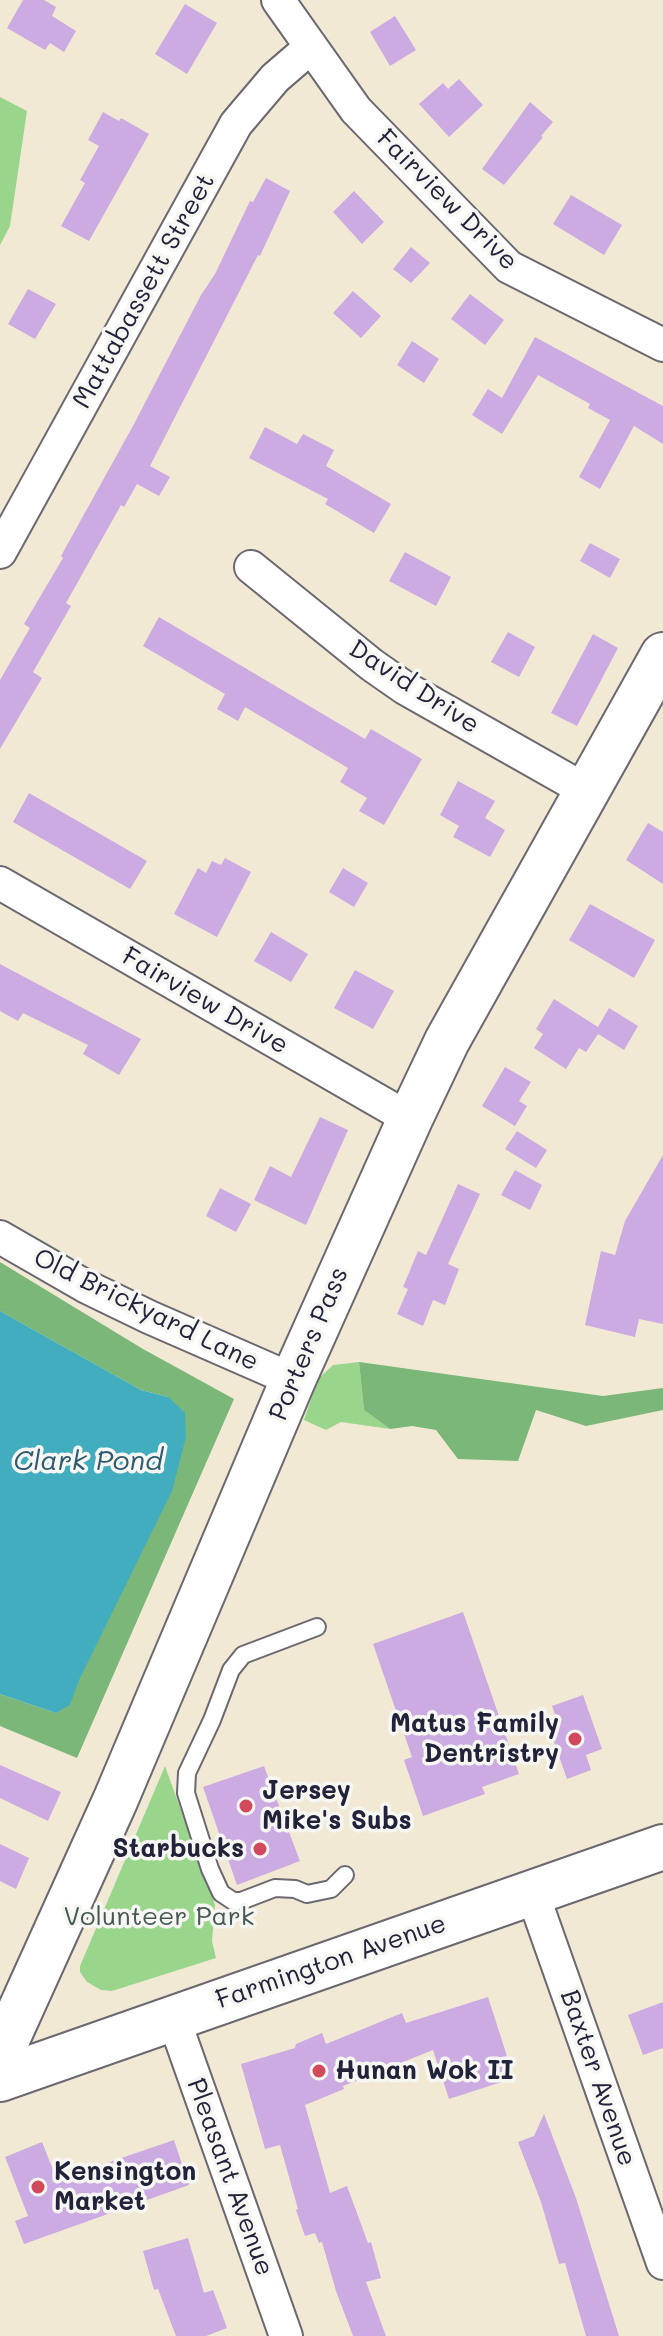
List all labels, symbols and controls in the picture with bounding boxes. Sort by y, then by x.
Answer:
street label: Fairview Drive [370,123,524,277]
street label: Mattabassett Street [66,168,222,414]
street label: David Drive [343,633,485,741]
street label: Fairview Drive [116,941,294,1061]
street label: Old Brickyard Lane [29,1242,263,1378]
street label: Porters Pass [263,1263,355,1425]
water label: Clark Pond [13,1444,163,1478]
place label: Matus Family Dentristry [390,1708,559,1770]
marker: Matus Family Dentristry [566,1730,584,1748]
place label: Jersey Mike's Subs [262,1775,412,1836]
marker: Jersey Mike's Subs [237,1797,255,1815]
place label: Starbucks [113,1833,244,1865]
marker: Starbucks [251,1840,269,1858]
park label: Volunteer Park [63,1901,255,1933]
street label: Farmington Avenue [212,1908,450,2016]
street label: Baxter Avenue [553,1986,643,2170]
place label: Hunan Wok II [335,2055,514,2087]
marker: Hunan Wok II [310,2062,328,2080]
street label: Pleasant Avenue [180,2074,280,2280]
place label: Kensington Market [54,2156,196,2218]
marker: Kensington Market [29,2178,47,2196]

